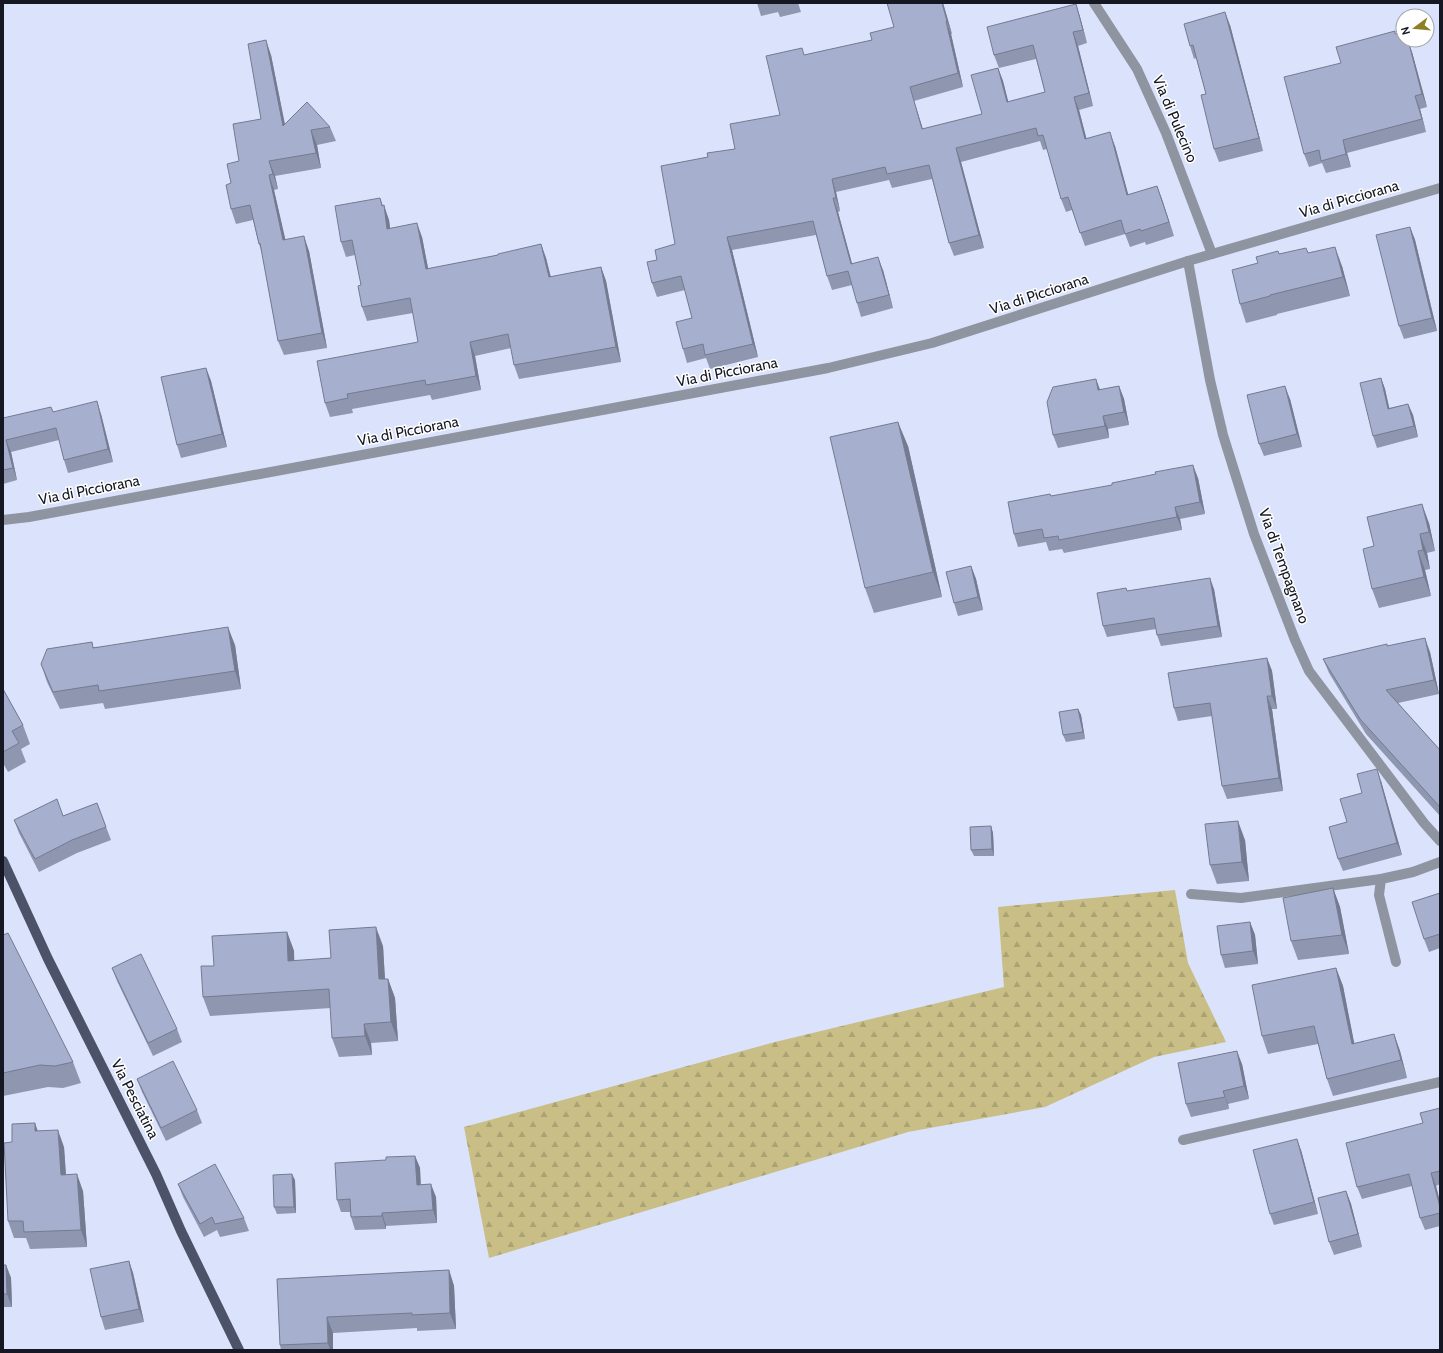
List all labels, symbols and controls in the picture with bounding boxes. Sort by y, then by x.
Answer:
north arrow [1395,8,1435,48]
text: N [1398,25,1413,36]
street label: Via di Pulecino [1149,73,1201,165]
street label: Via di Picciorana [1297,176,1402,222]
street label: Via di Picciorana [987,269,1091,318]
street label: Via di Picciorana [675,353,780,391]
street label: Via di Picciorana [356,412,461,450]
street label: Via di Picciorana [37,471,142,509]
street label: Via di Tempagnano [1255,506,1313,626]
street label: Via Pesciatina [107,1056,163,1142]

